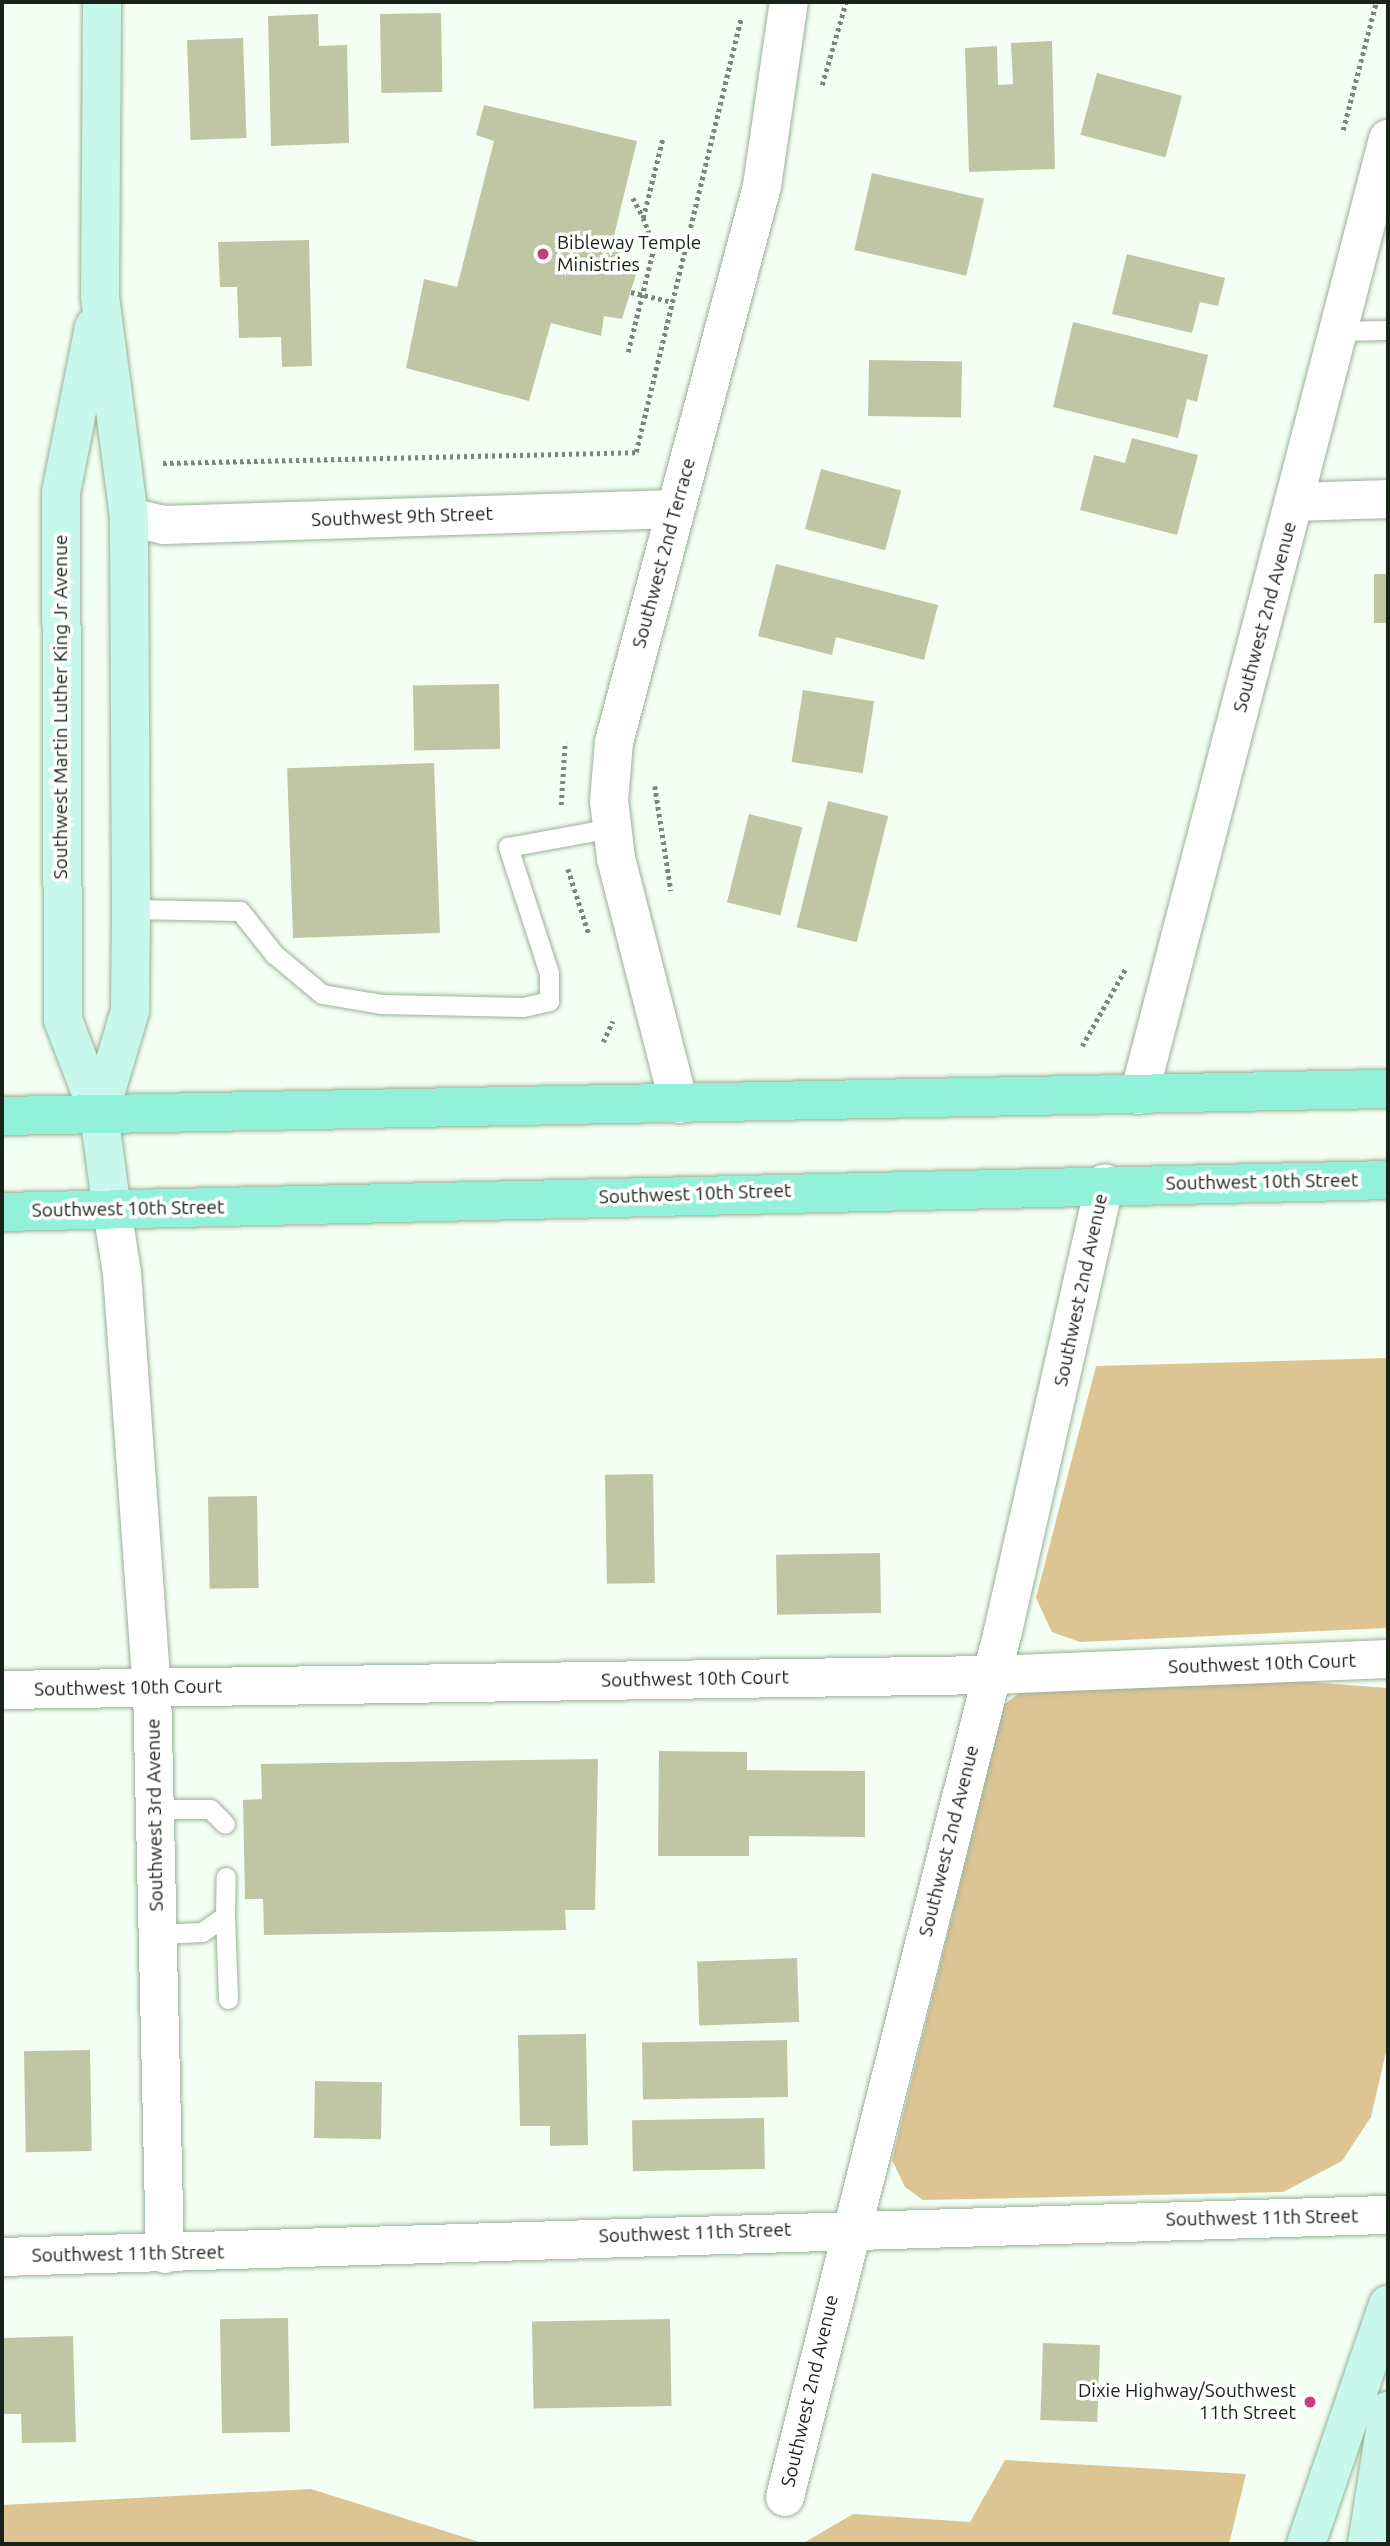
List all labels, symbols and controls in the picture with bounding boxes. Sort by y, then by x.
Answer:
place label: Bibleway Temple Ministries [557,232,701,276]
marker: Bibleway Temple Ministries [535,246,551,262]
street label: Southwest 2nd Terrace [628,455,700,651]
street label: Southwest 9th Street [311,502,493,532]
street label: Southwest 2nd Avenue [1229,519,1301,715]
street label: Southwest Martin Luther King Jr Avenue [50,535,72,879]
street label: Southwest 10th Street [1165,1169,1359,1195]
street label: Southwest 10th Street [598,1179,792,1209]
street label: Southwest 2nd Avenue [1049,1192,1113,1388]
street label: Southwest 10th Street [31,1196,225,1222]
street label: Southwest 10th Court [1168,1649,1356,1679]
street label: Southwest 10th Court [601,1666,789,1692]
street label: Southwest 10th Court [34,1675,222,1701]
street label: Southwest 3rd Avenue [142,1718,168,1912]
street label: Southwest 2nd Avenue [914,1743,984,1939]
street label: Southwest 11th Street [1165,2205,1359,2231]
street label: Southwest 11th Street [598,2218,792,2248]
street label: Southwest 11th Street [31,2241,225,2267]
street label: Southwest 2nd Avenue [777,2293,843,2489]
place label: Dixie Highway/Southwest 11th Street [1078,2380,1296,2424]
marker: Dixie Highway/Southwest 11th Street [1302,2394,1318,2410]

